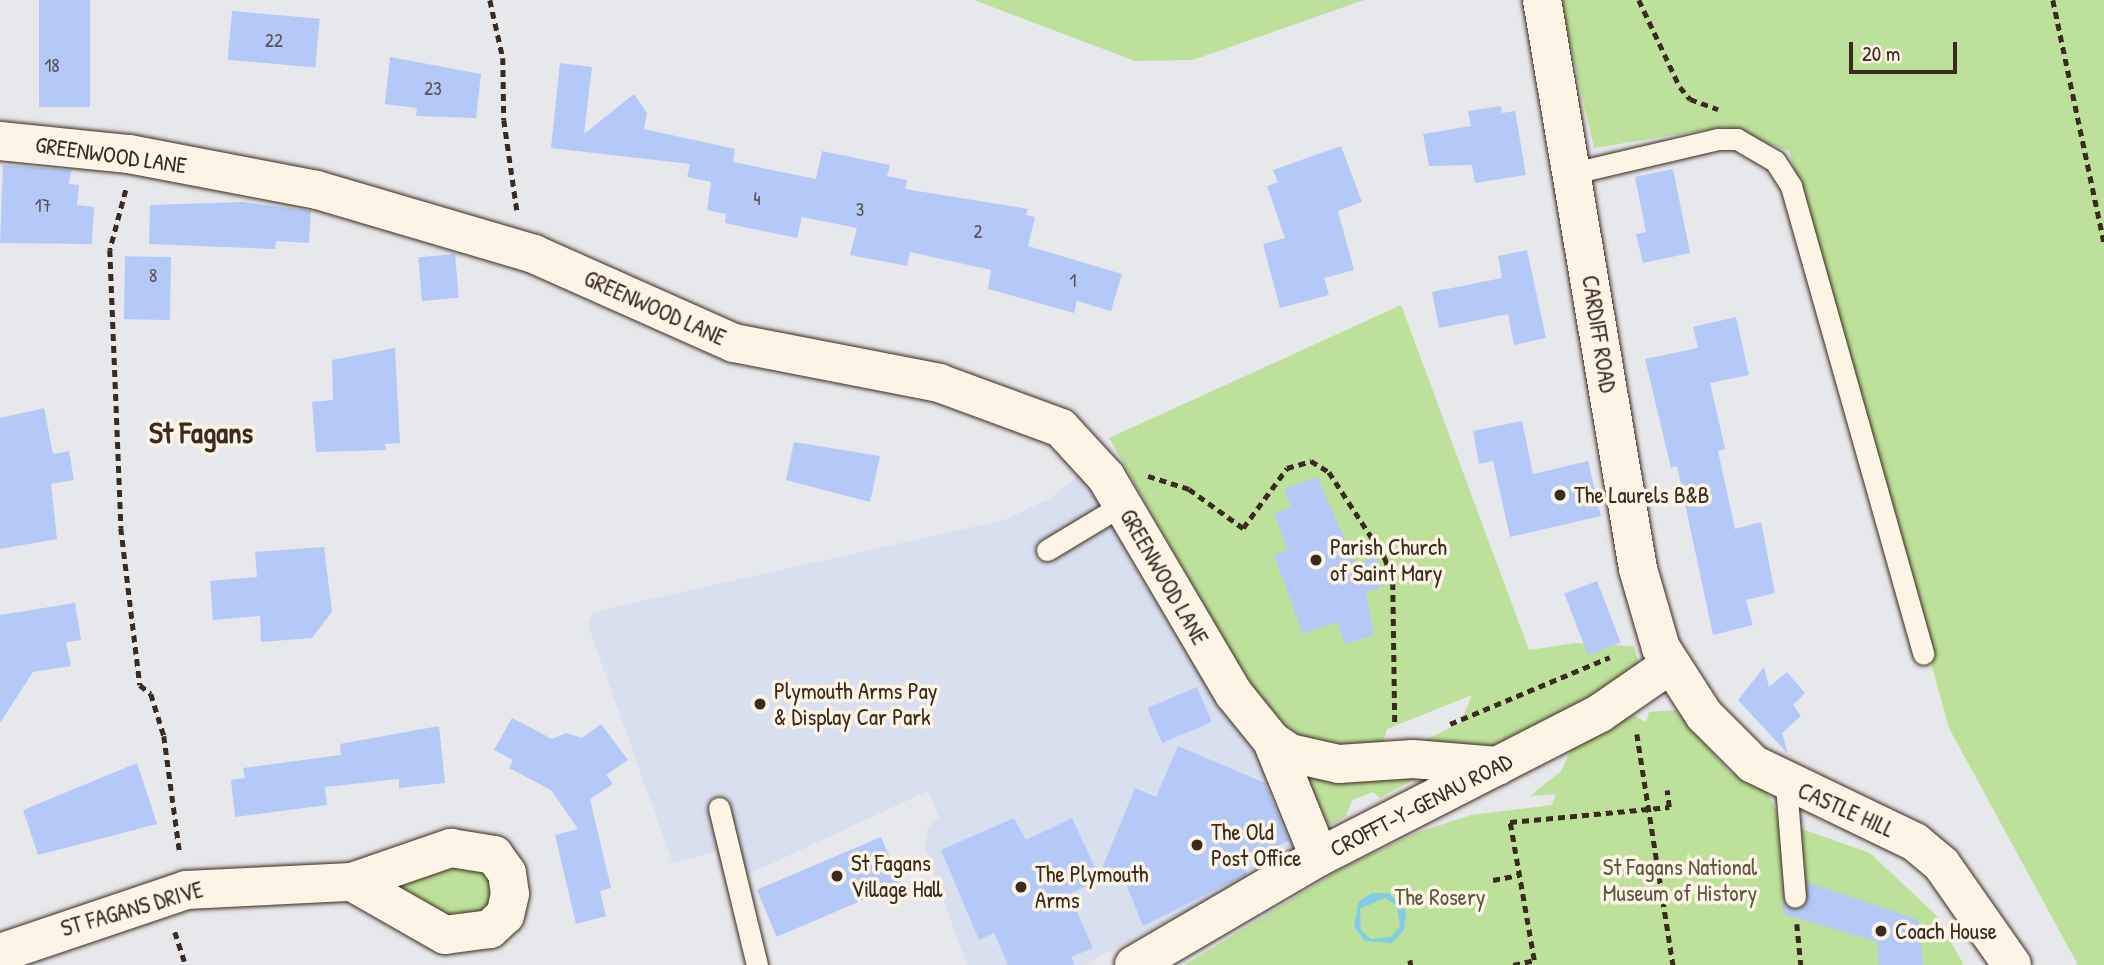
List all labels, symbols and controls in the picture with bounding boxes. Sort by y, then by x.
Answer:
scale bar [1852,28,1960,72]
house number: 22 [265,30,283,52]
text: 20 m [1862,39,1900,68]
house number: 18 [44,55,60,77]
house number: 23 [424,78,442,100]
street label: GREENWOOD LANE [34,131,188,179]
house number: 4 [753,188,761,210]
house number: 17 [35,195,51,217]
house number: 3 [856,199,864,221]
house number: 2 [974,221,982,243]
street label: GREENWOOD LANE [580,264,730,352]
house number: 8 [149,265,157,287]
house number: 1 [1070,270,1076,292]
street label: CARDIFF ROAD [1576,273,1622,395]
district label: St Fagans [149,414,253,450]
place label: The Laurels B&B [1574,481,1709,509]
marker: The Laurels B&B [1552,487,1568,503]
street label: GREENWOOD LANE [1114,504,1214,650]
place label: Parish Church of Saint Mary [1330,533,1447,587]
marker: Parish Church of Saint Mary [1308,552,1324,568]
place label: Plymouth Arms Pay & Display Car Park [774,677,938,731]
marker: Plymouth Arms Pay & Display Car Park [752,696,768,712]
street label: CROFFT-Y-GENAU ROAD [1325,747,1517,863]
street label: CASTLE HILL [1794,777,1898,843]
place label: The Old Post Office [1211,818,1301,872]
marker: The Old Post Office [1189,837,1205,853]
place label: St Fagans Village Hall [851,849,942,903]
park label: St Fagans National Museum of History [1603,853,1757,907]
place label: The Plymouth Arms [1035,860,1148,914]
marker: St Fagans Village Hall [829,868,845,884]
street label: ST FAGANS DRIVE [58,876,206,942]
marker: The Plymouth Arms [1013,879,1029,895]
park label: The Rosery [1394,883,1486,911]
place label: Coach House [1895,917,1997,945]
marker: Coach House [1873,923,1889,939]

